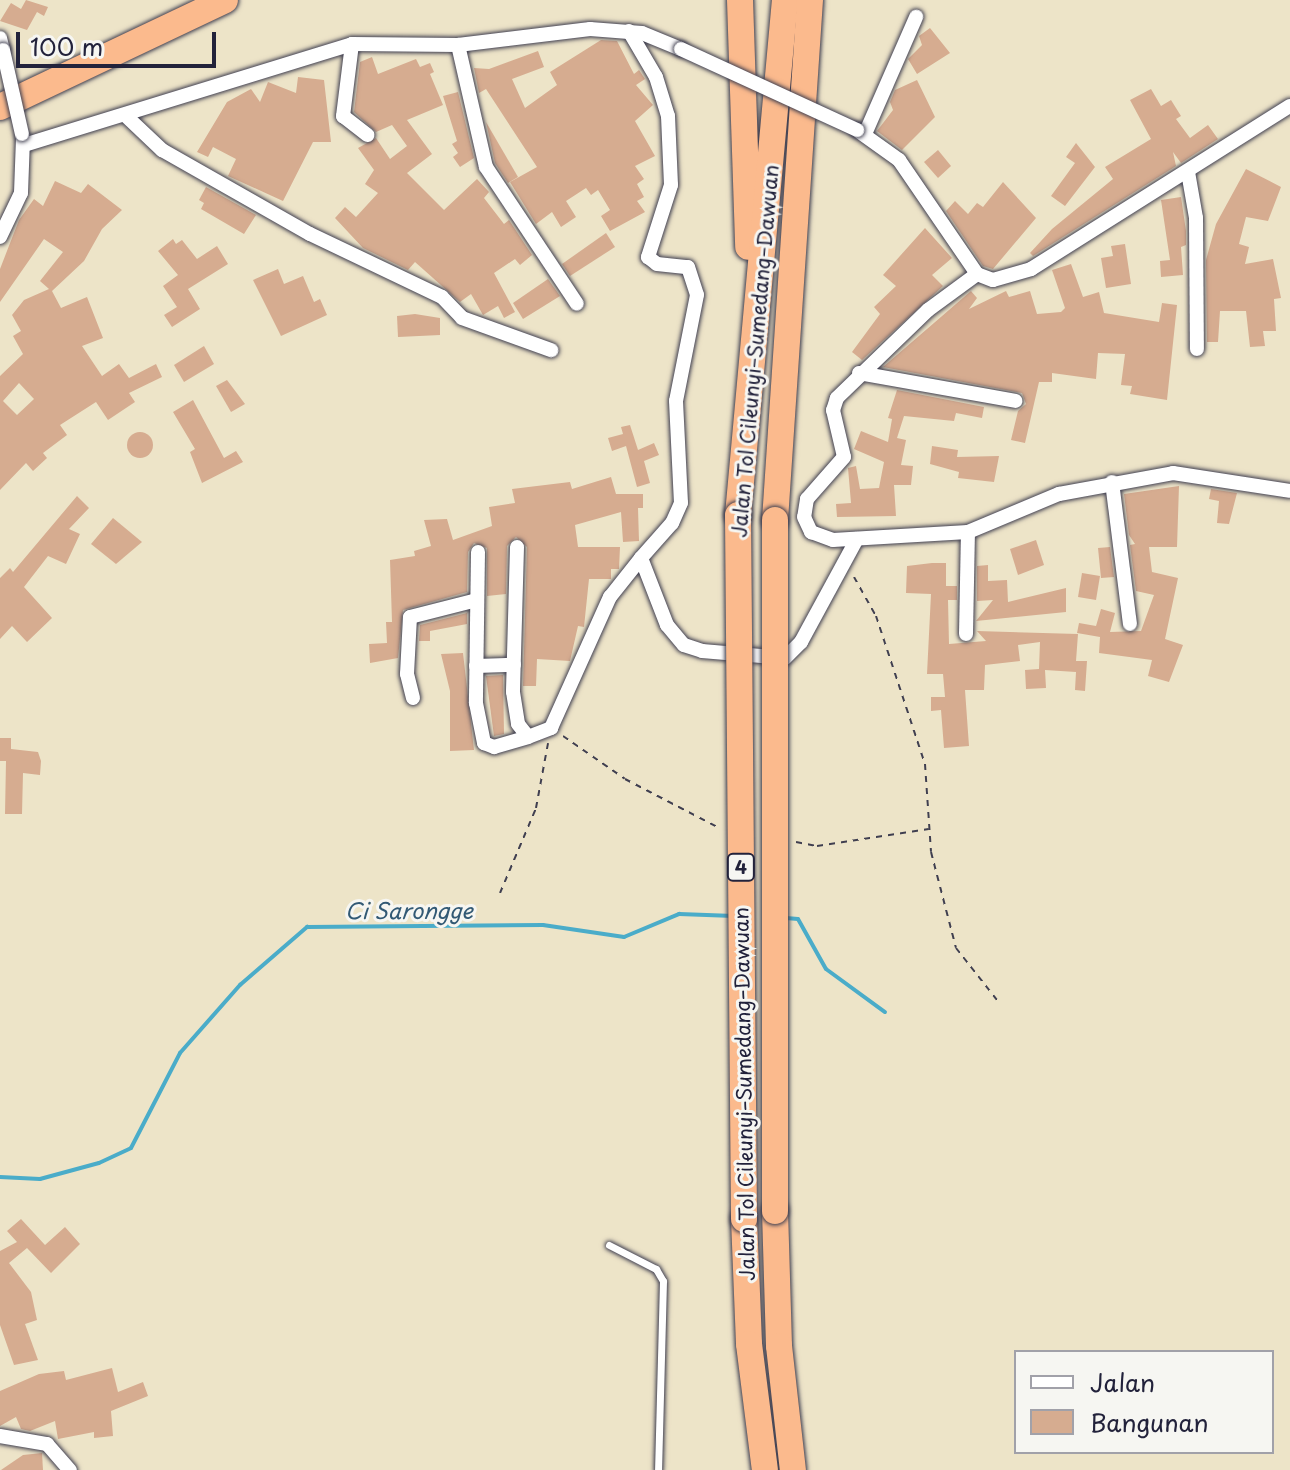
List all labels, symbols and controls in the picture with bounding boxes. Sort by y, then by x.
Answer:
scale bar [20,16,220,66]
text: 100 m [30,28,103,64]
street label: Jalan Tol Cileunyi–Sumedang–Dawuan [727,162,783,540]
road number: 4 [725,853,757,881]
water label: Ci Sarongge [345,897,473,923]
street label: Jalan Tol Cileunyi–Sumedang–Dawuan [729,905,759,1283]
legend [1014,1350,1274,1454]
text: Jalan [1090,1364,1155,1400]
text: Bangunan [1090,1404,1209,1440]

